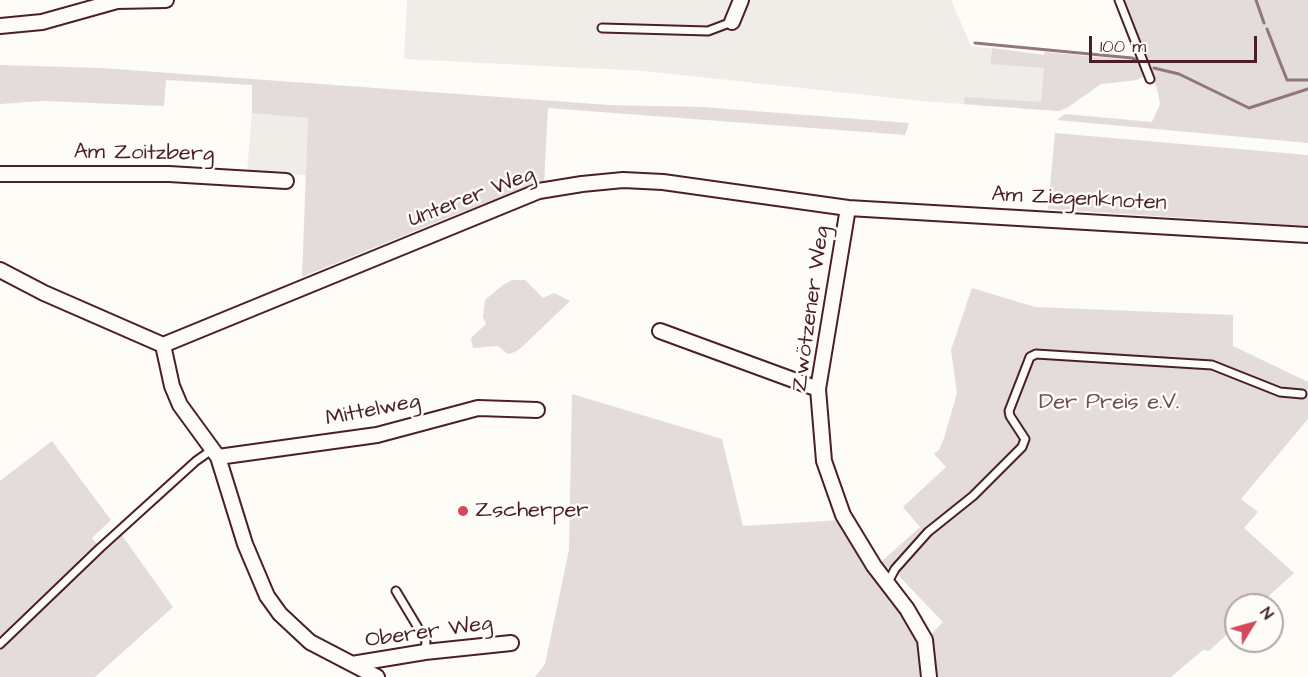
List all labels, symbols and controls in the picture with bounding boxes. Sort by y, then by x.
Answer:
scale bar [1092,24,1260,62]
text: 100 m [1100,34,1146,59]
street label: Am Zoitzberg [74,140,214,168]
street label: Unterer Weg [405,162,539,234]
street label: Am Ziegenknoten [991,182,1167,218]
street label: Zwötzener Weg [787,225,837,393]
street label: Mittelweg [324,389,422,433]
park label: Der Preis e.V. [1039,390,1179,416]
place label: Zscherper [475,498,588,524]
marker: Zscherper [456,504,470,518]
north arrow [1224,593,1284,653]
text: N [1255,603,1279,624]
street label: Oberer Weg [364,611,494,655]

